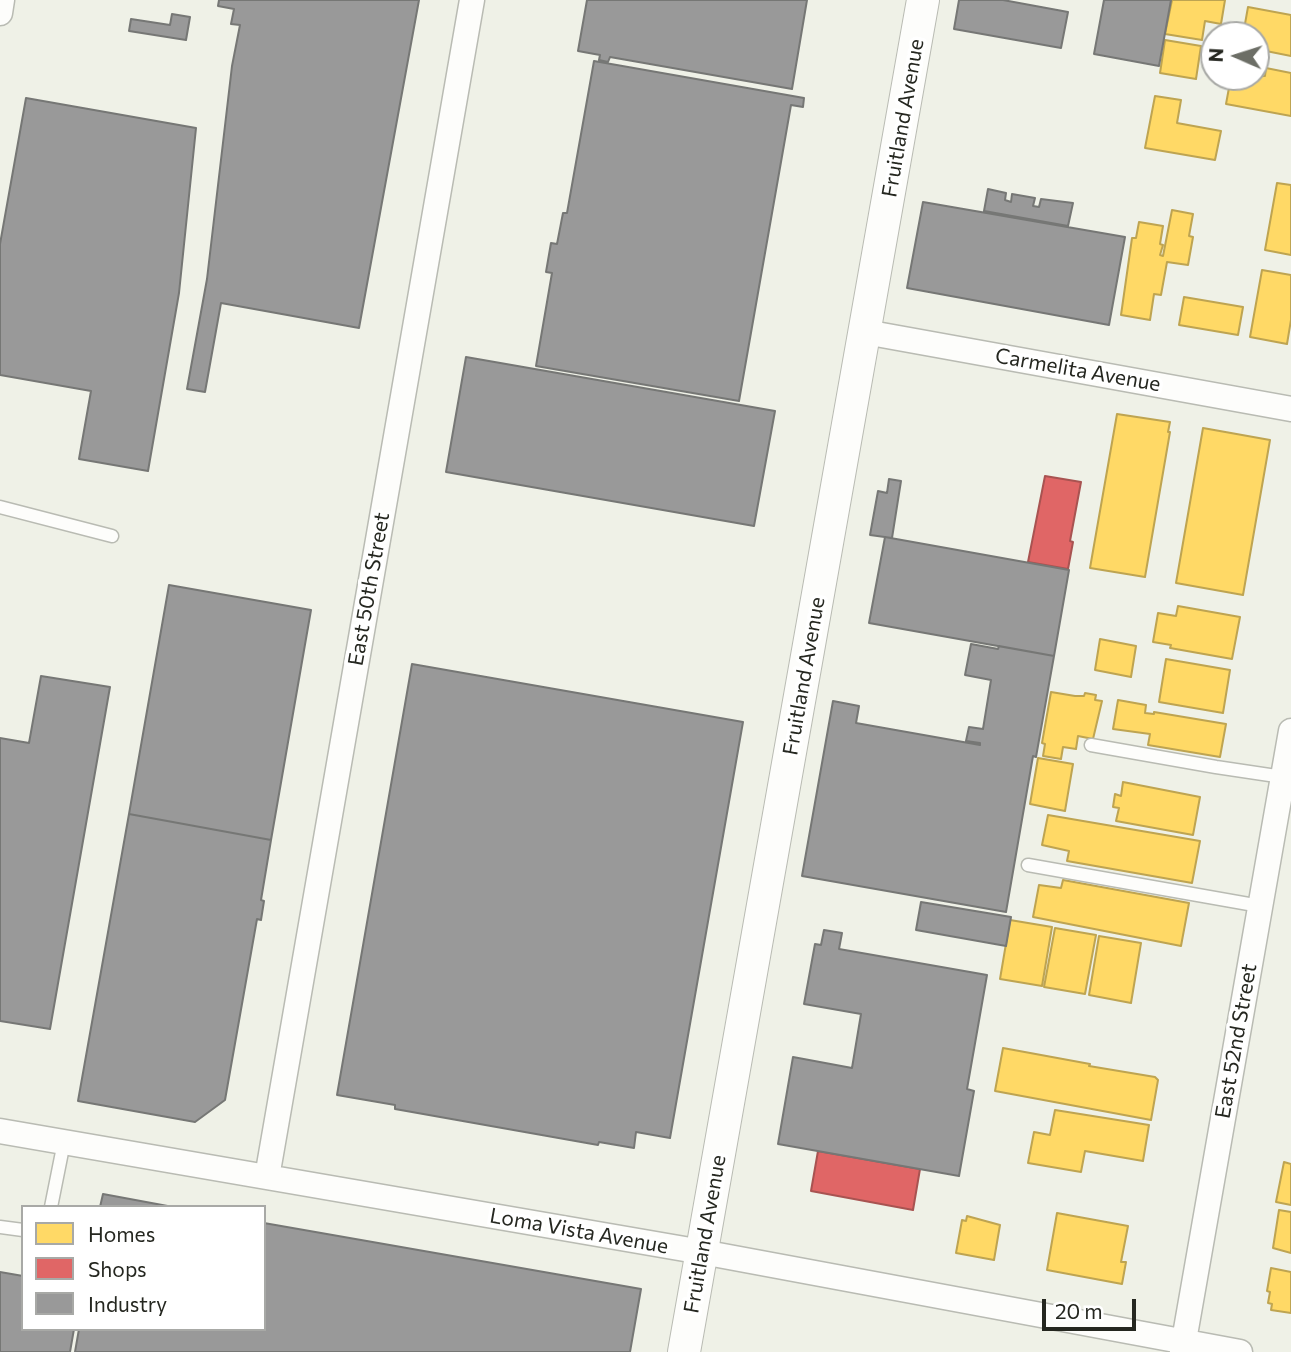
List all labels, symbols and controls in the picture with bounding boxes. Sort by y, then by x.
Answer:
north arrow [1200,21,1270,91]
street label: Fruitland Avenue [877,37,929,199]
text: N [1204,47,1227,63]
street label: Carmelita Avenue [993,343,1163,397]
street label: East 50th Street [343,510,395,668]
street label: Fruitland Avenue [778,595,830,757]
street label: East 52nd Street [1210,962,1262,1120]
street label: Fruitland Avenue [679,1153,731,1315]
street label: Loma Vista Avenue [488,1203,670,1259]
legend [21,1205,266,1331]
text: Homes [88,1221,155,1246]
text: Shops [88,1256,147,1281]
scale bar [1046,1286,1140,1330]
text: Industry [88,1291,167,1316]
text: 20 m [1055,1298,1103,1323]

